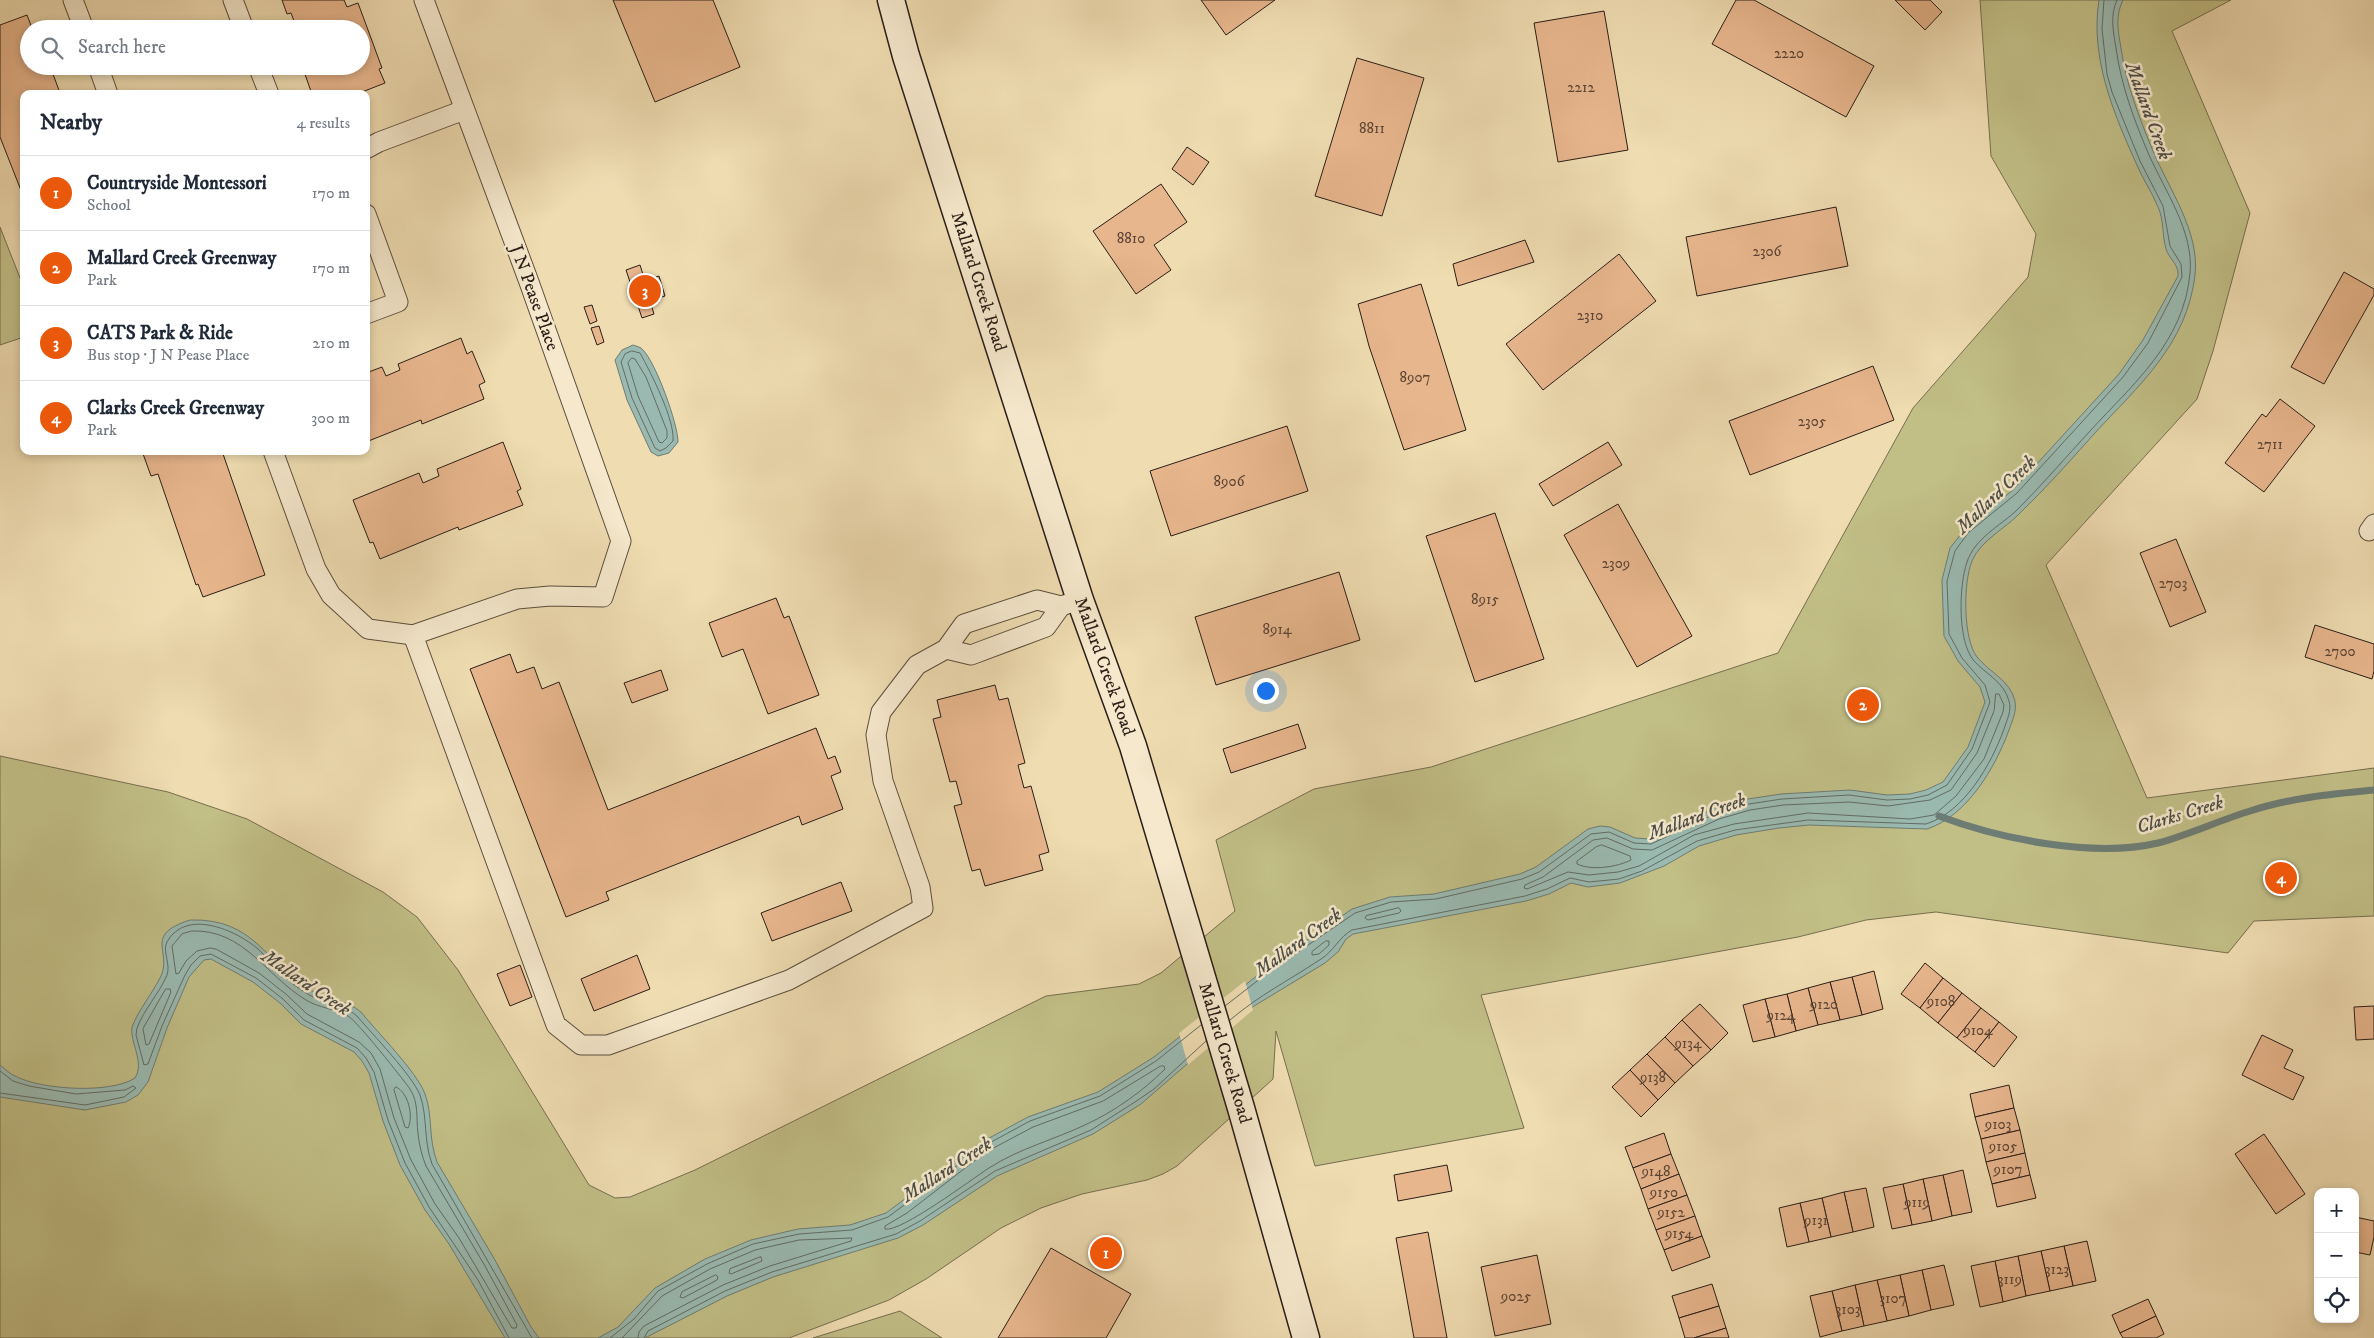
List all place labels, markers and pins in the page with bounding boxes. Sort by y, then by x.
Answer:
pin: 3 [629,272,661,310]
pin: 2 [1847,686,1879,724]
pin: 4 [2265,859,2297,897]
pin: 1 [1090,1234,1122,1272]

